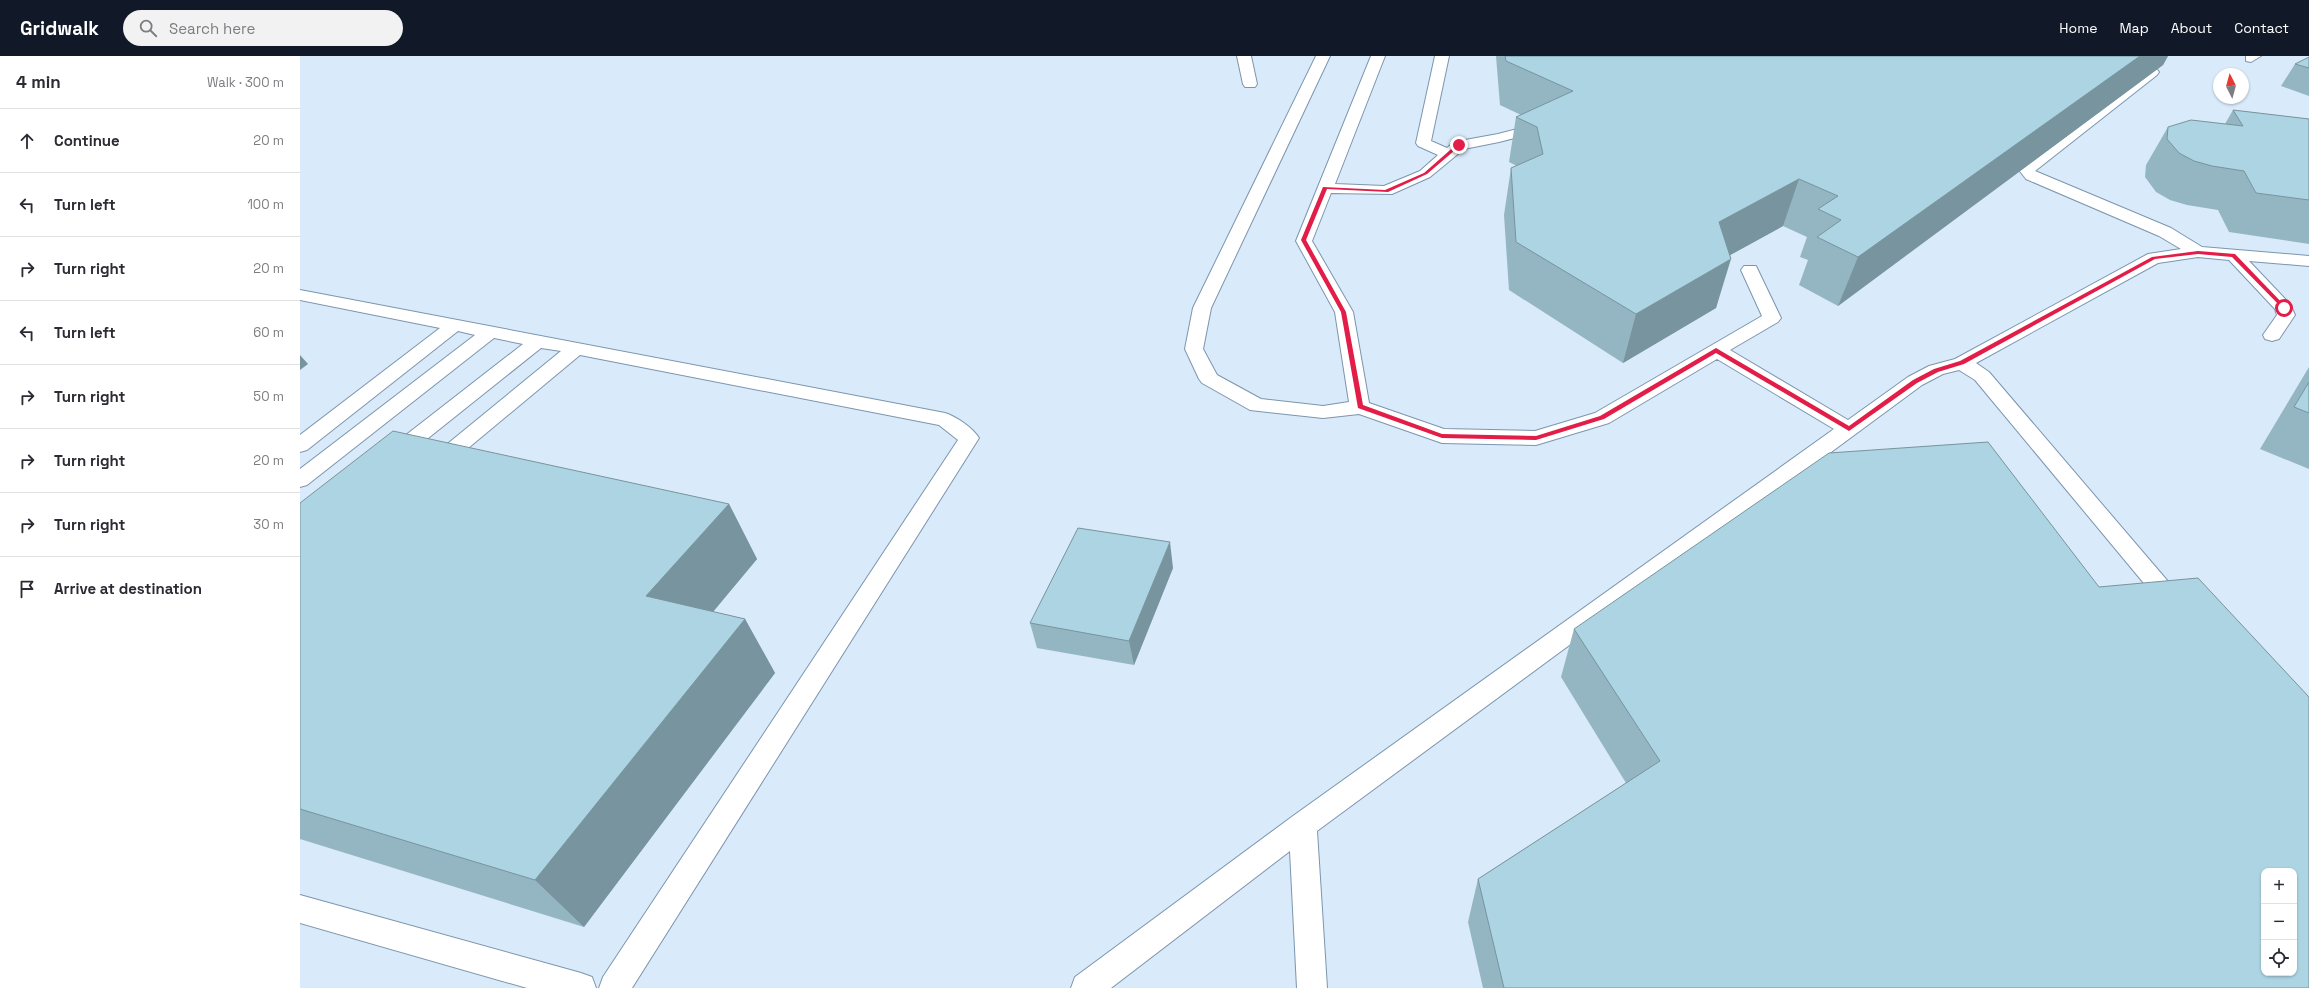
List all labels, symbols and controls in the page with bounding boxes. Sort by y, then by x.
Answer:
search box [123,10,403,46]
text: Gridwalk [20,16,99,41]
icon: search [137,17,159,39]
text: Search here [169,19,255,38]
text: Home [2059,19,2097,37]
text: Map [2119,19,2149,37]
text: About [2171,19,2212,37]
text: Contact [2234,19,2289,37]
north arrow [2213,68,2249,104]
text: 4 min [16,71,61,93]
text: Walk · 300 m [207,74,284,91]
icon: ahead [16,130,38,152]
text: Continue [54,131,120,150]
text: 20 m [253,132,284,149]
route end [1450,136,1468,154]
icon: left [16,194,38,216]
text: Turn left [54,195,116,214]
text: 100 m [247,196,284,213]
icon: right [16,258,38,280]
text: Turn right [54,259,125,278]
text: 20 m [253,260,284,277]
route start [2275,299,2293,317]
icon: left [16,322,38,344]
text: Turn left [54,323,116,342]
text: 60 m [253,324,284,341]
icon: right [16,386,38,408]
text: Turn right [54,387,125,406]
text: 50 m [253,388,284,405]
icon: right [16,450,38,472]
text: Turn right [54,451,125,470]
text: 20 m [253,452,284,469]
icon: right [16,514,38,536]
text: Turn right [54,515,125,534]
text: 30 m [253,516,284,533]
icon: arrive [16,578,38,600]
text: Arrive at destination [54,579,202,598]
map controls [2261,868,2297,976]
button: + [2261,868,2297,904]
button: − [2261,904,2297,940]
button: locate [2261,940,2297,976]

